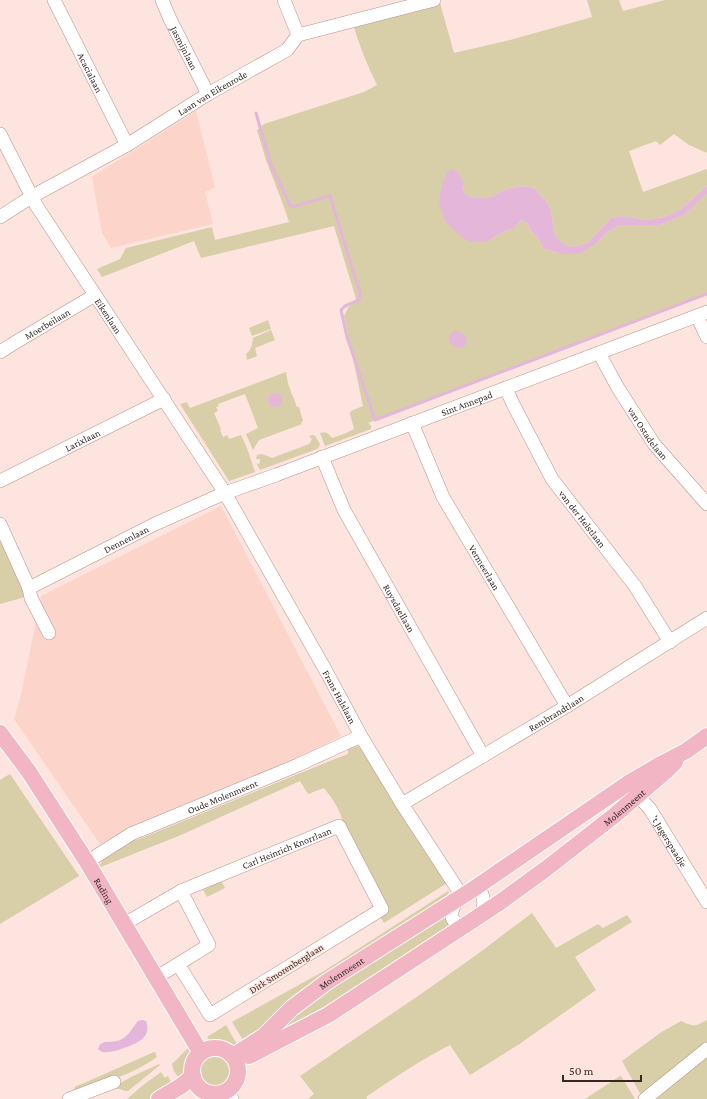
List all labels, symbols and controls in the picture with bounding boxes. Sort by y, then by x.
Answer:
street label: Jasmijnlaan [168,24,200,72]
street label: Acacialaan [75,51,105,95]
street label: Laan van Eikenrode [176,68,249,118]
street label: Eikenlaan [93,296,124,336]
street label: Moerbeilaan [23,306,72,342]
street label: Sint Annepad [440,388,495,418]
street label: van Ostadelaan [625,404,670,462]
street label: Larixlaan [63,427,102,454]
street label: van der Helstlaan [556,487,608,550]
street label: Dennenlaan [102,523,151,555]
street label: Vermeerlaan [467,543,502,593]
street label: Ruysdaellaan [381,582,417,635]
street label: Frans Halslaan [321,668,359,726]
street label: Rembrandtlaan [527,692,586,734]
street label: Oude Molenmeent [186,777,260,816]
street label: Molenmeent [601,786,648,828]
street label: 't Jagerspaadje [649,814,690,870]
street label: Carl Heinrich Knorrlaan [240,825,334,871]
street label: Rading [92,876,116,906]
street label: Dirk Smorenberglaan [247,941,326,996]
street label: Molenmeent [317,954,367,992]
scale bar [563,1057,641,1083]
text: 50 m [569,1064,594,1078]

